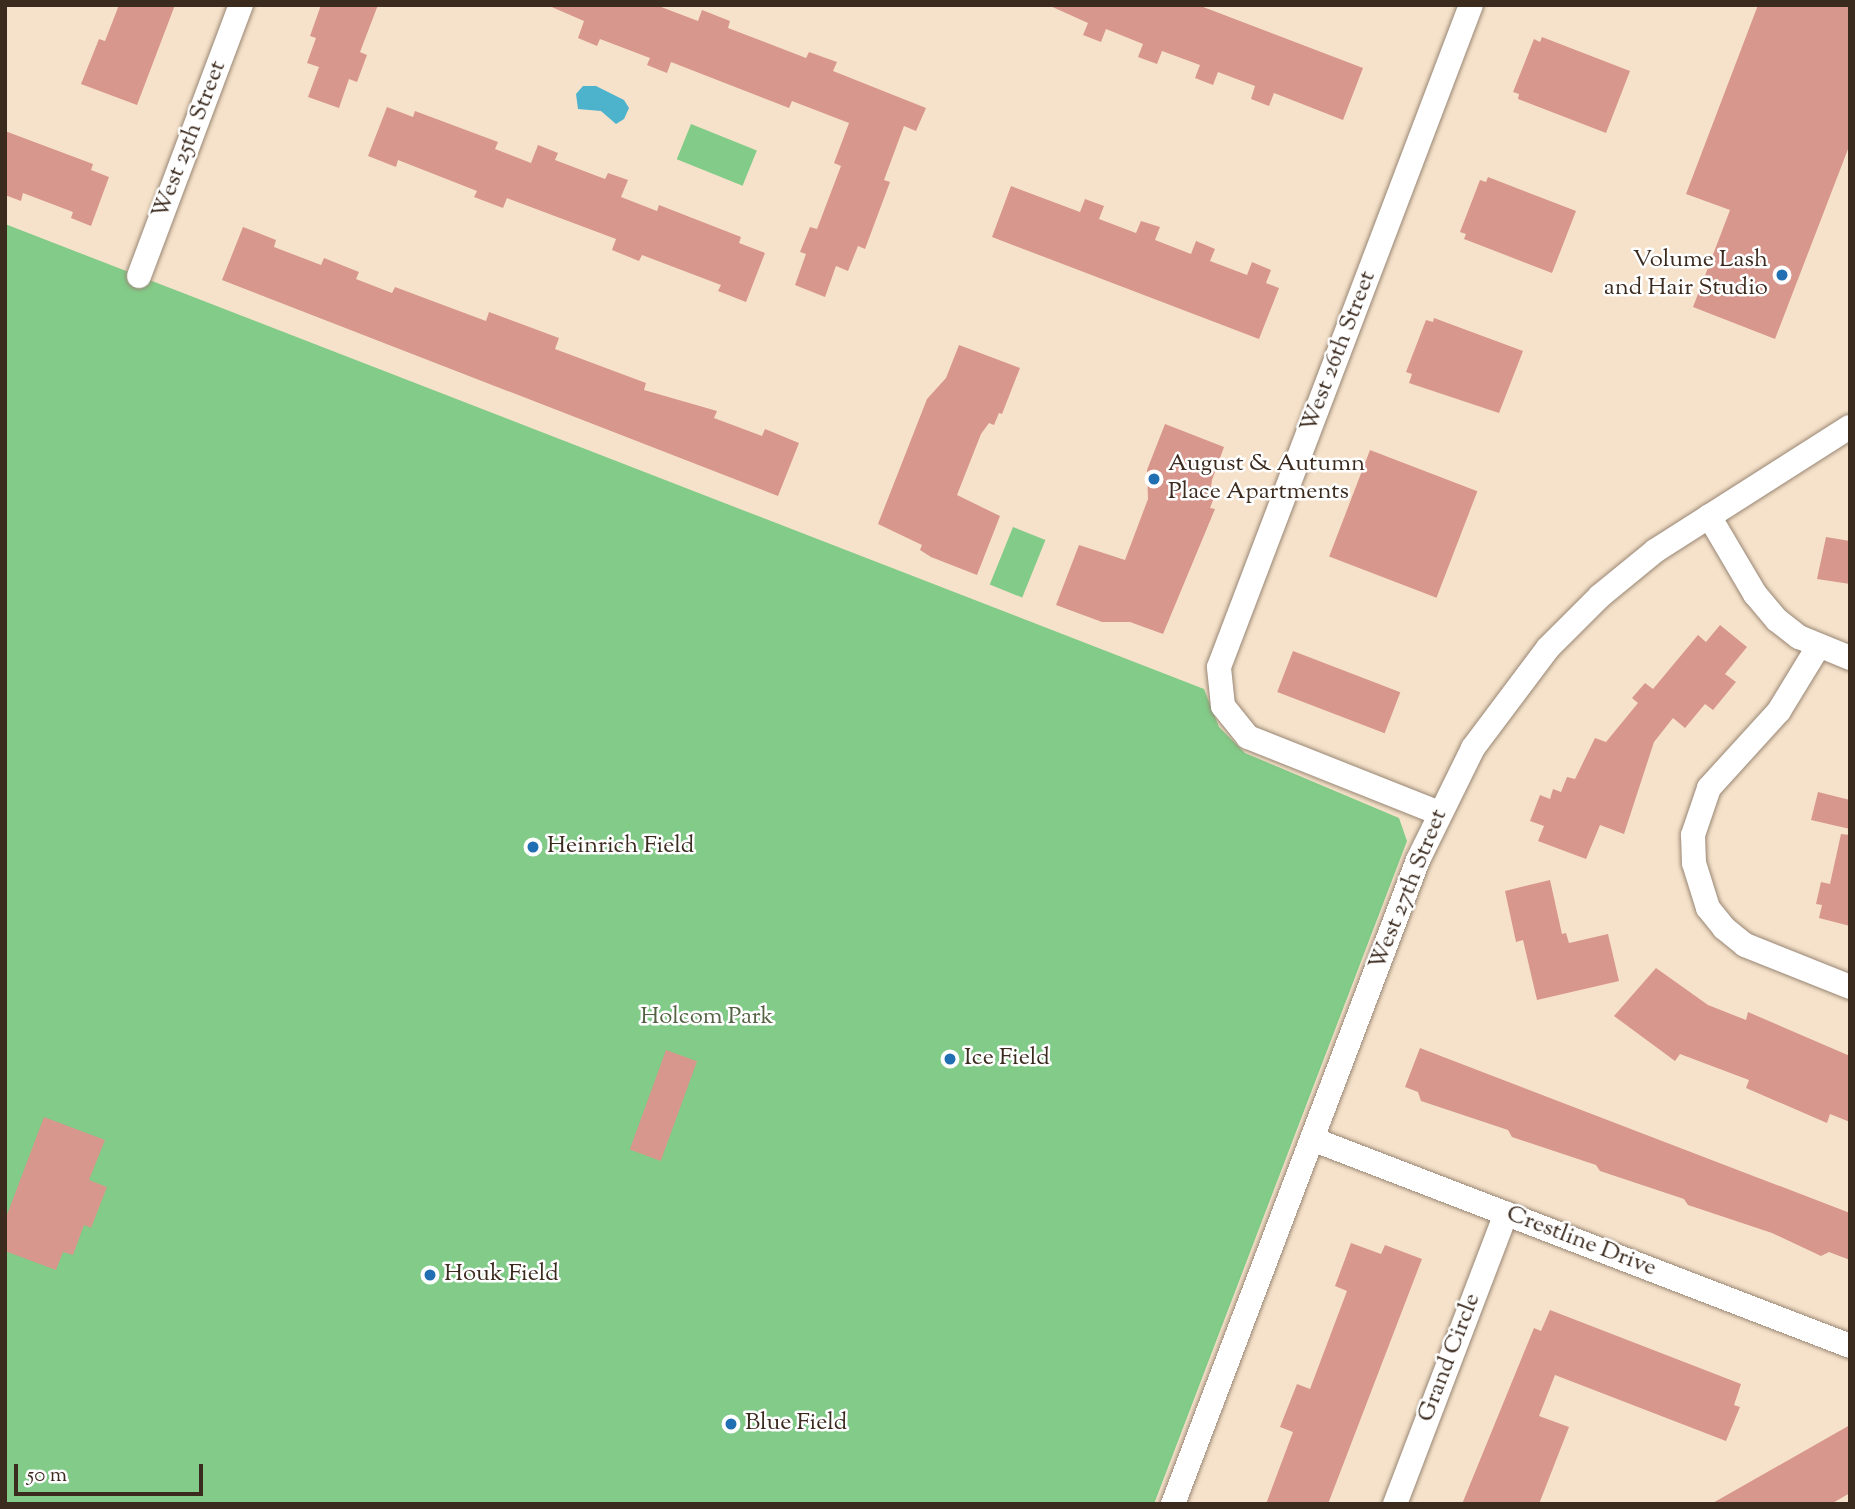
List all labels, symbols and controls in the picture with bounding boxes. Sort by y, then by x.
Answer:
street label: West 25th Street [147,57,233,223]
place label: Volume Lash and Hair Studio [1604,247,1768,303]
street label: West 26th Street [1295,267,1383,437]
marker: Volume Lash and Hair Studio [1774,267,1790,283]
place label: August & Autumn Place Apartments [1168,451,1365,507]
marker: August & Autumn Place Apartments [1146,471,1162,487]
street label: West 27th Street [1364,805,1454,975]
place label: Heinrich Field [547,833,694,861]
marker: Heinrich Field [525,839,541,855]
park label: Holcom Park [640,1004,774,1032]
place label: Ice Field [964,1045,1050,1073]
marker: Ice Field [942,1051,958,1067]
street label: Crestline Drive [1502,1200,1660,1284]
place label: Houk Field [444,1261,559,1289]
marker: Houk Field [422,1267,438,1283]
street label: Grand Circle [1412,1290,1488,1426]
place label: Blue Field [745,1410,847,1438]
marker: Blue Field [723,1416,739,1432]
scale bar [18,1450,206,1494]
text: 50 m [27,1461,67,1491]

